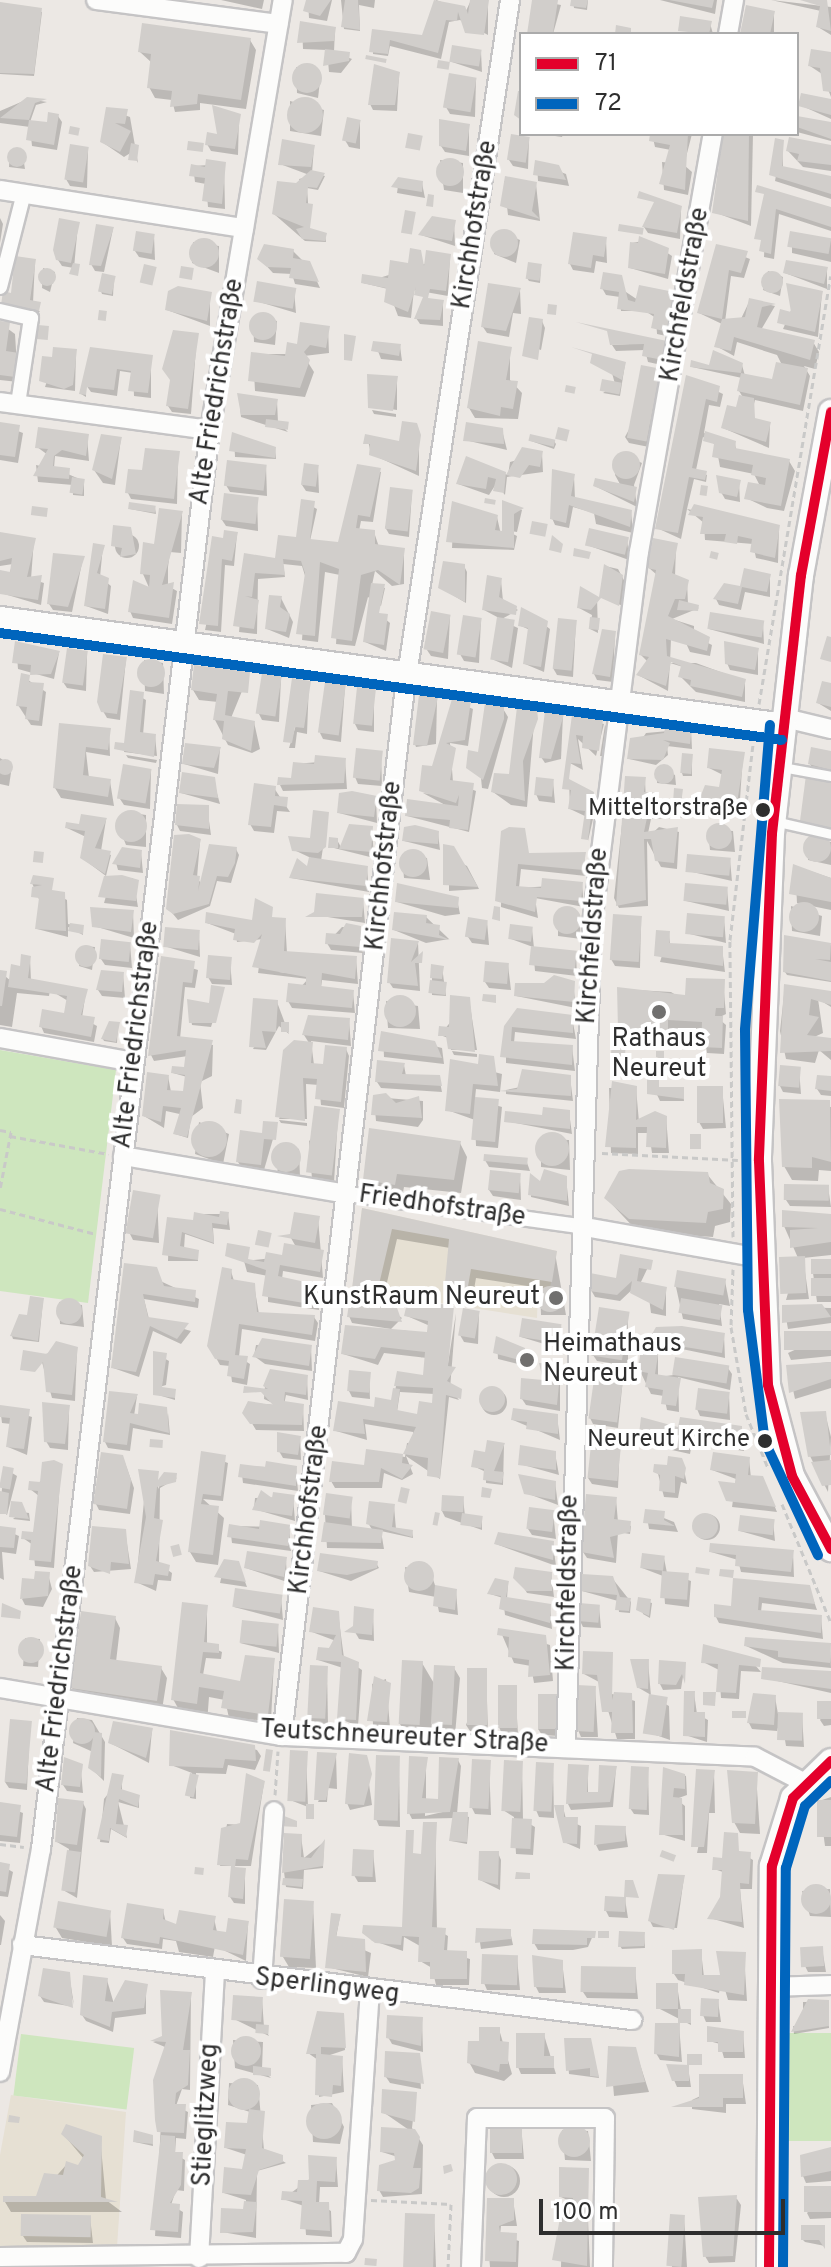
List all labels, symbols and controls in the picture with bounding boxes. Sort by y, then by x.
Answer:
legend [519,32,799,136]
text: 71 [595,49,617,79]
text: 72 [595,89,622,119]
street label: Kirchhofstraße [447,138,505,312]
street label: Kirchfeldstraße [655,205,717,385]
street label: Alte Friedrichstraße [185,276,251,508]
street label: Kirchhofstraße [361,780,409,952]
place label: Mitteltorstraße [588,796,748,824]
marker: Mitteltorstraße [755,802,771,818]
street label: Kirchfeldstraße [572,847,616,1025]
street label: Alte Friedrichstraße [108,919,166,1151]
marker: Rathaus Neureut [650,1003,668,1021]
place label: Rathaus Neureut [611,1024,707,1086]
street label: Friedhofstraße [357,1180,527,1234]
place label: KunstRaum Neureut [303,1282,540,1314]
marker: KunstRaum Neureut [547,1289,565,1307]
place label: Heimathaus Neureut [543,1329,682,1390]
marker: Heimathaus Neureut [518,1351,536,1369]
street label: Kirchhofstraße [284,1423,336,1597]
place label: Neureut Kirche [587,1427,750,1455]
marker: Neureut Kirche [757,1433,773,1449]
street label: Kirchfeldstraße [552,1494,586,1672]
street label: Alte Friedrichstraße [32,1563,90,1795]
street label: Teutschneureuter Straße [259,1715,549,1761]
street label: Sperlingweg [253,1963,401,2011]
street label: Stieglitzweg [188,2042,226,2188]
scale bar [543,2183,789,2233]
text: 100 m [553,2198,619,2228]

